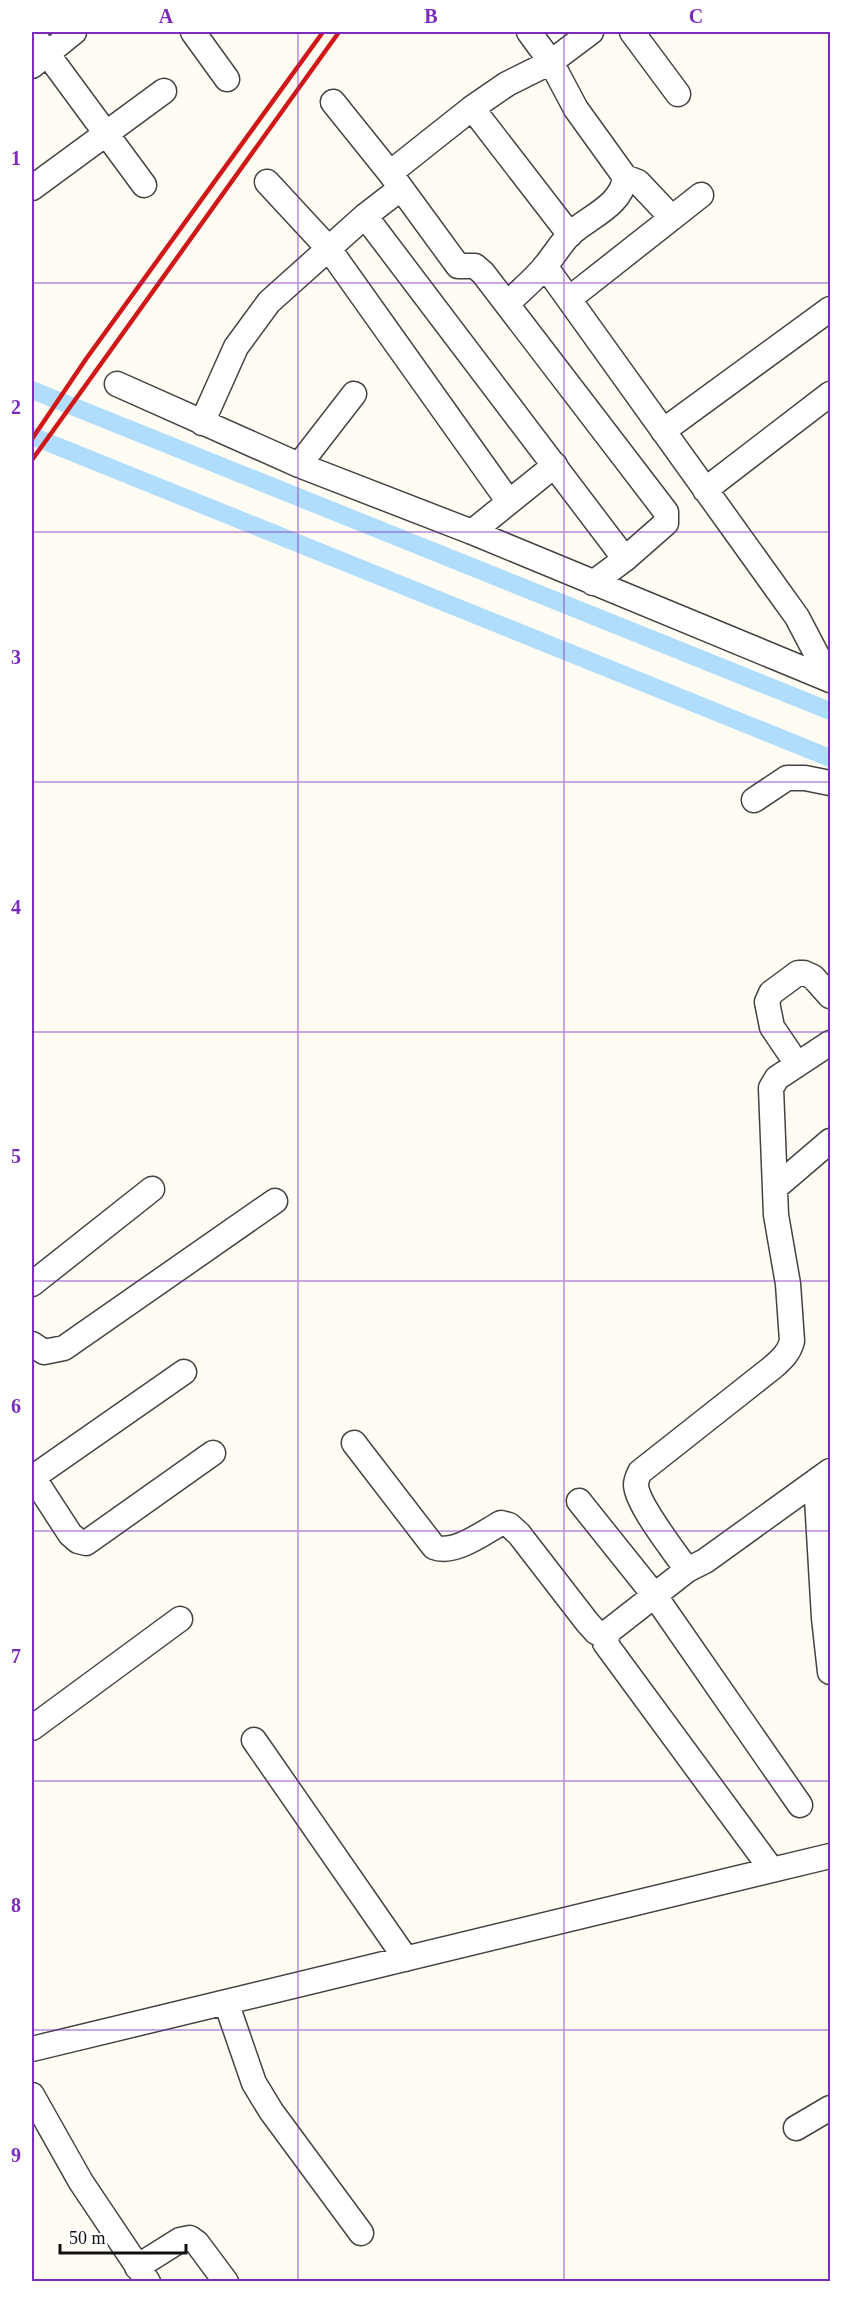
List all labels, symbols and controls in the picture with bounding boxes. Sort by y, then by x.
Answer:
text: A [159,5,174,27]
text: B [424,5,438,27]
text: C [689,5,703,27]
text: 1 [11,147,21,169]
text: 2 [11,396,21,418]
text: 3 [11,646,21,668]
text: 4 [11,896,21,918]
text: 5 [11,1145,21,1167]
text: 6 [11,1395,21,1417]
text: 7 [11,1645,21,1667]
text: 8 [11,1894,21,1916]
text: 9 [11,2144,21,2166]
scale bar [60,2217,186,2255]
text: 50 m [69,2228,106,2248]

